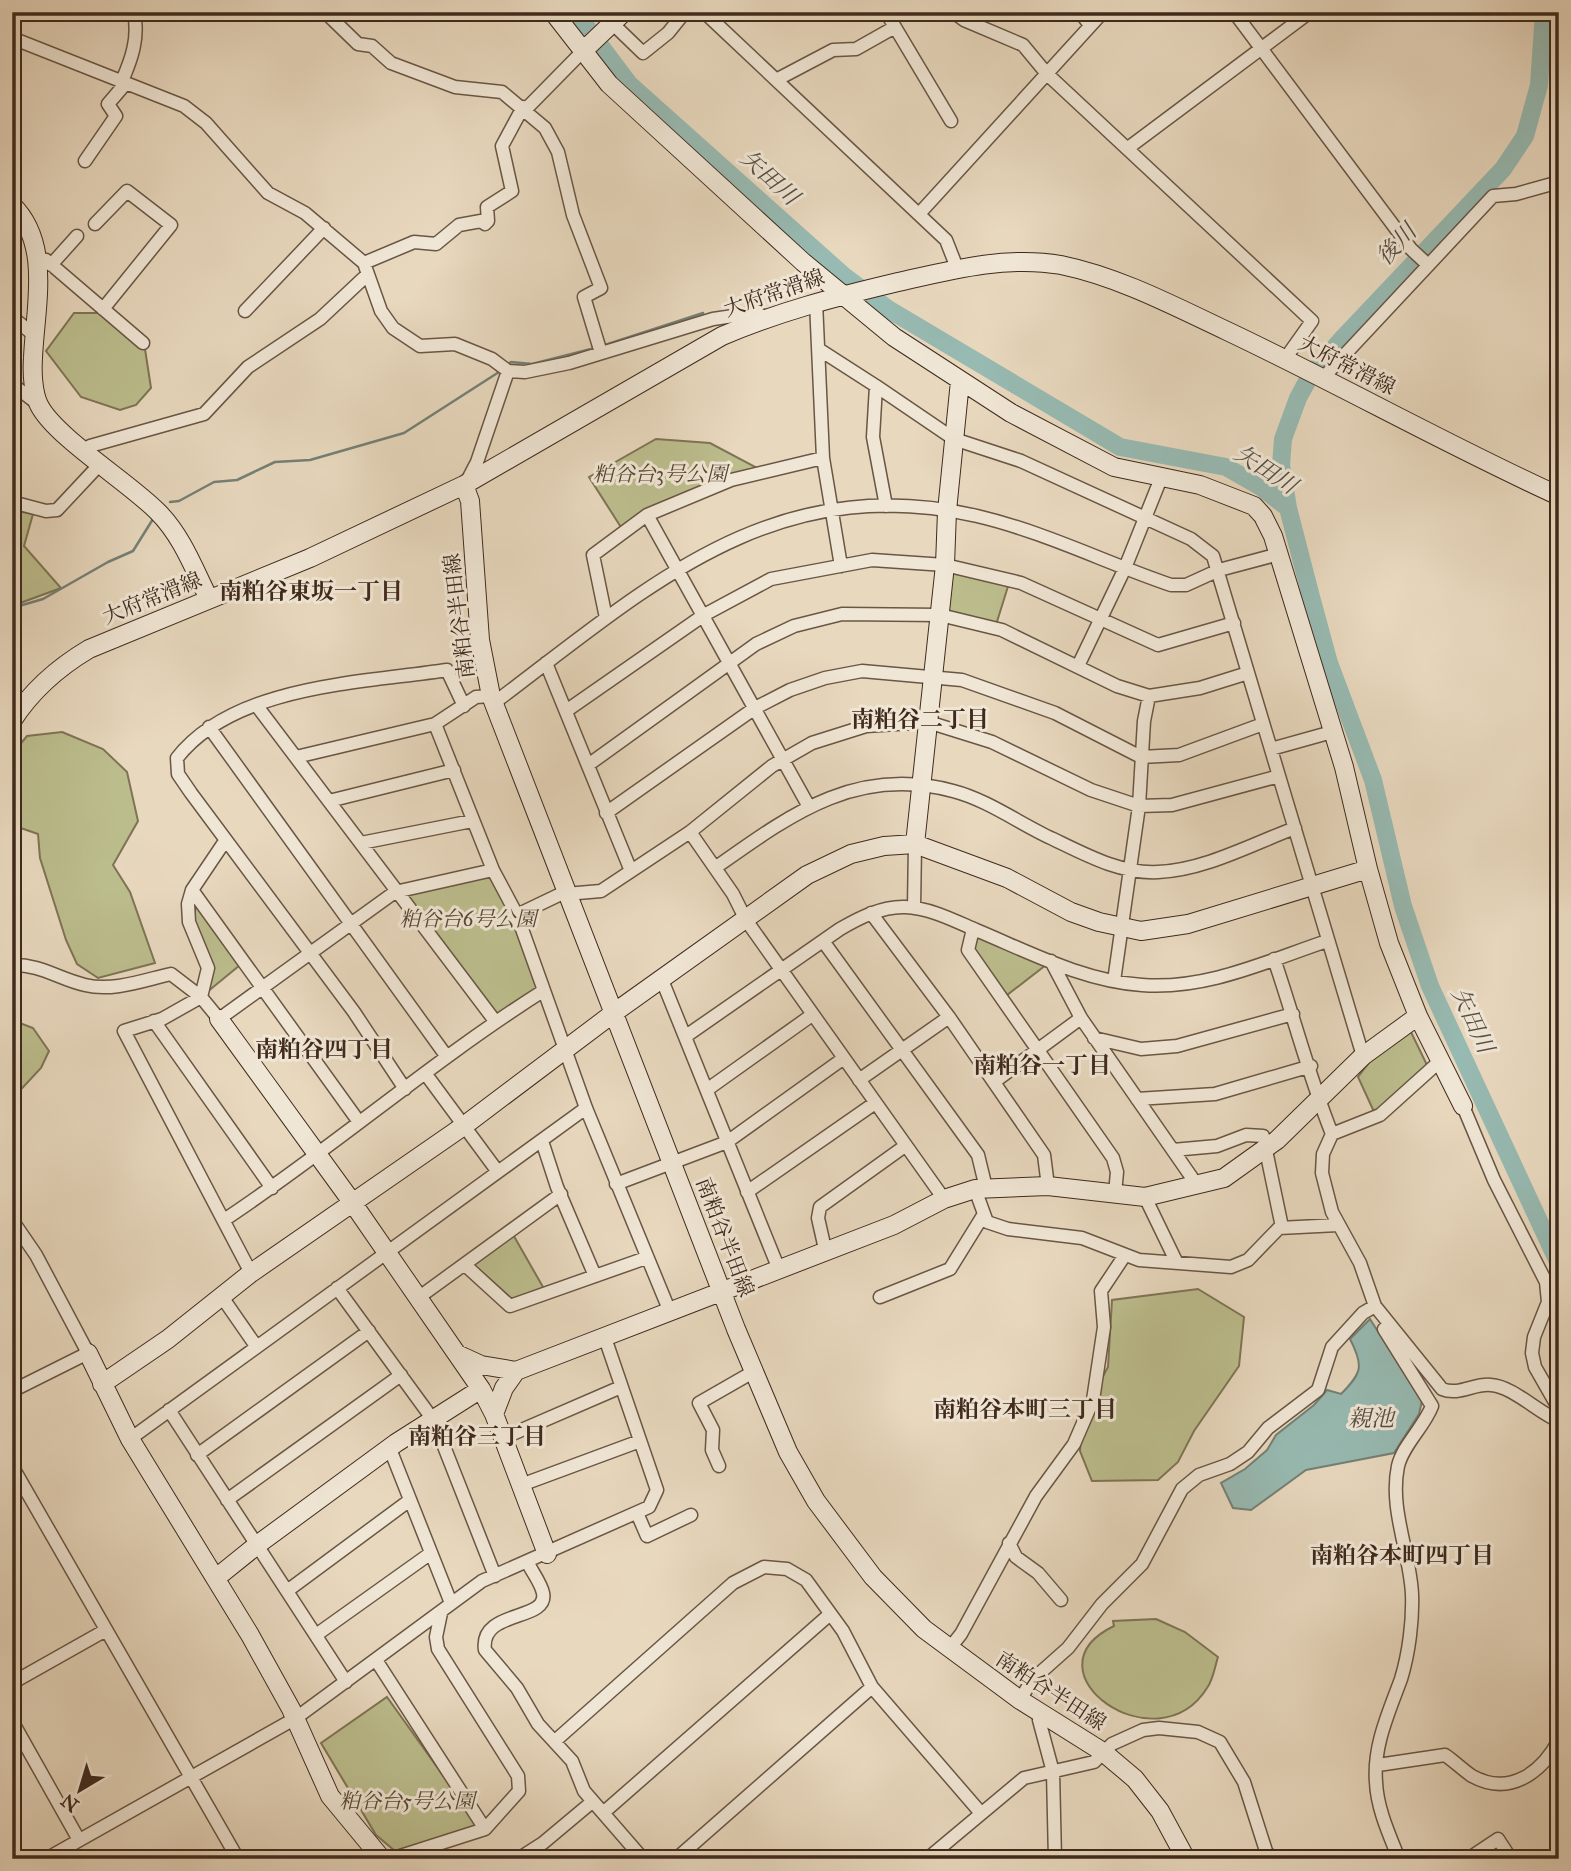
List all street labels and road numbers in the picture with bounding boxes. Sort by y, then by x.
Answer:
street label: 大府常滑線 [720,264,828,322]
street label: 大府常滑線 [1294,330,1400,400]
street label: 南粕谷半田線 [438,552,480,680]
street label: 大府常滑線 [98,566,206,630]
street label: 南粕谷半田線 [690,1174,760,1300]
street label: 南粕谷半田線 [991,1646,1111,1736]

